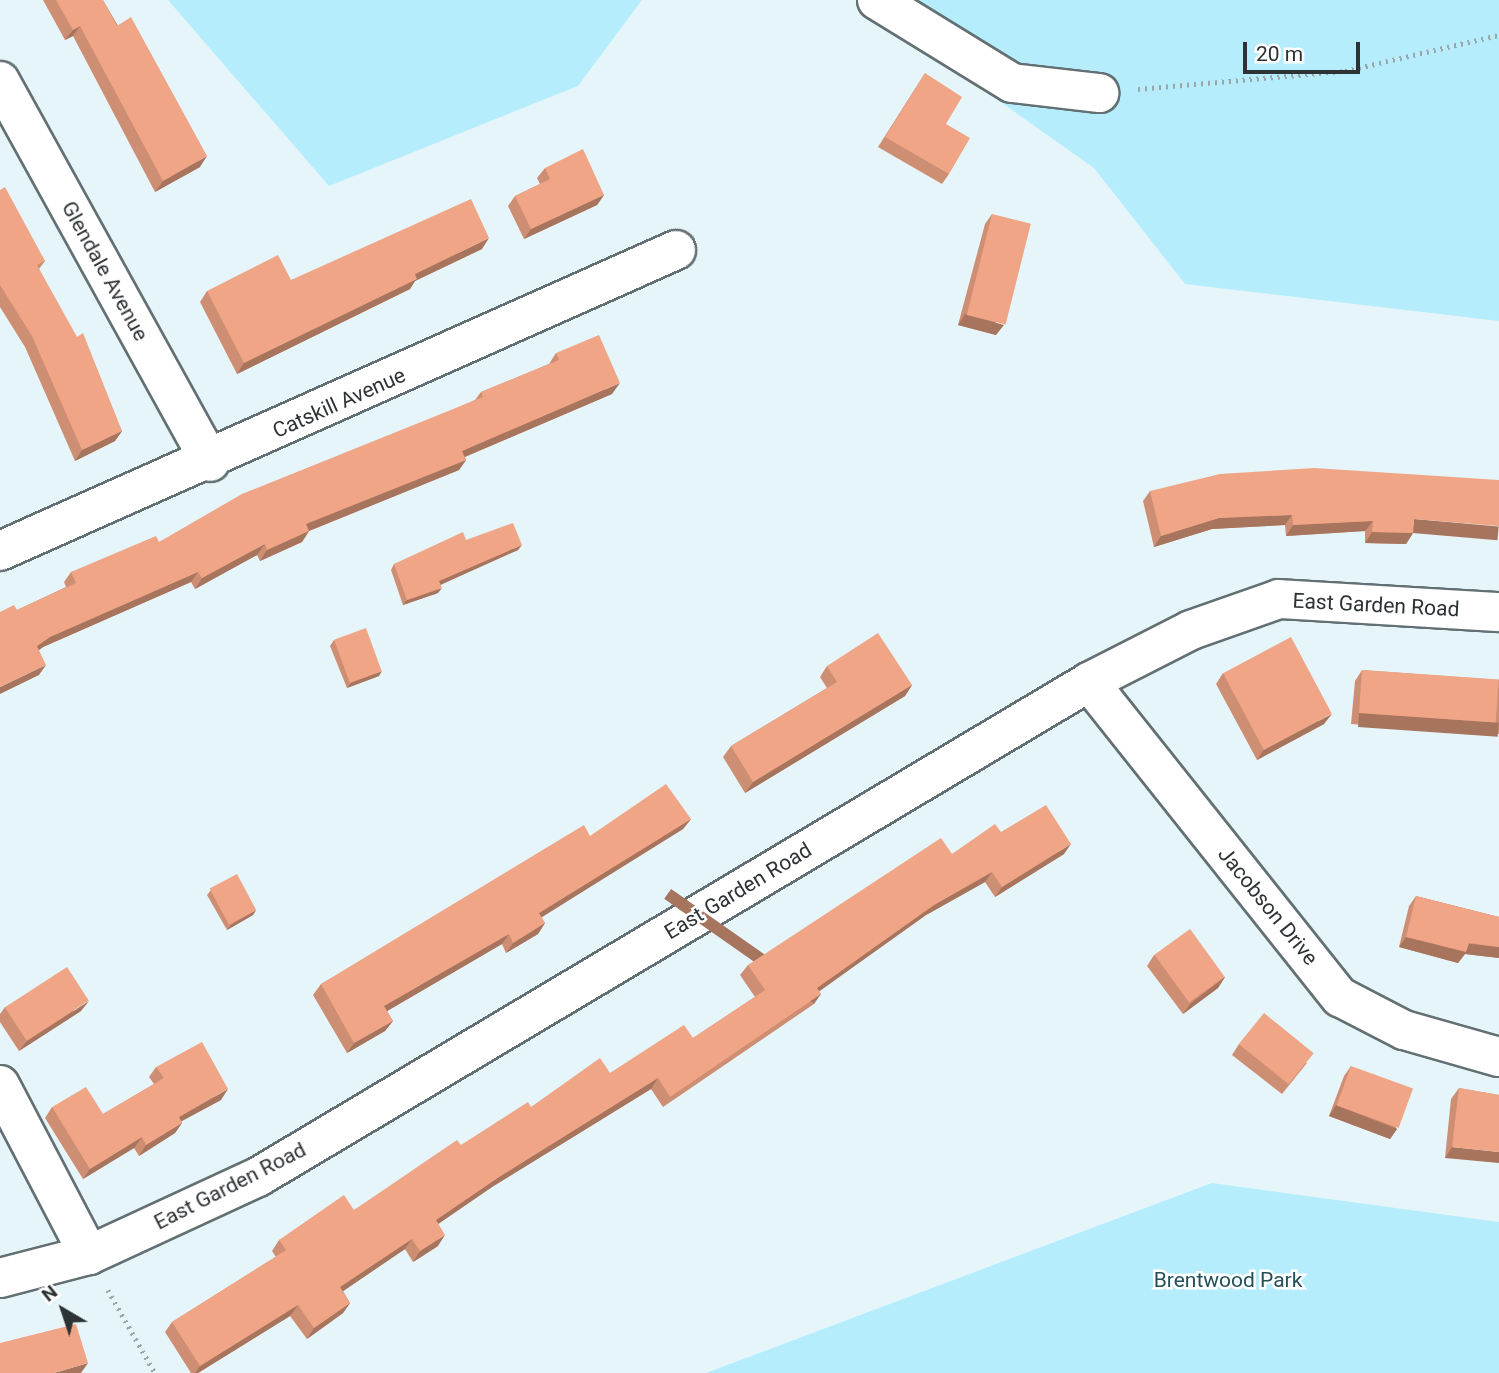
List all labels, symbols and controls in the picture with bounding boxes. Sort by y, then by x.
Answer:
scale bar [1247,28,1364,72]
text: 20 m [1256,42,1303,66]
street label: Glendale Avenue [56,197,154,345]
street label: Catskill Avenue [269,362,409,444]
street label: East Garden Road [1292,588,1460,622]
street label: East Garden Road [660,837,816,945]
street label: Jacobson Drive [1213,842,1323,970]
street label: East Garden Road [150,1137,310,1235]
park label: Brentwood Park [1154,1267,1302,1293]
north arrow [28,1275,98,1345]
text: N [37,1280,62,1306]

